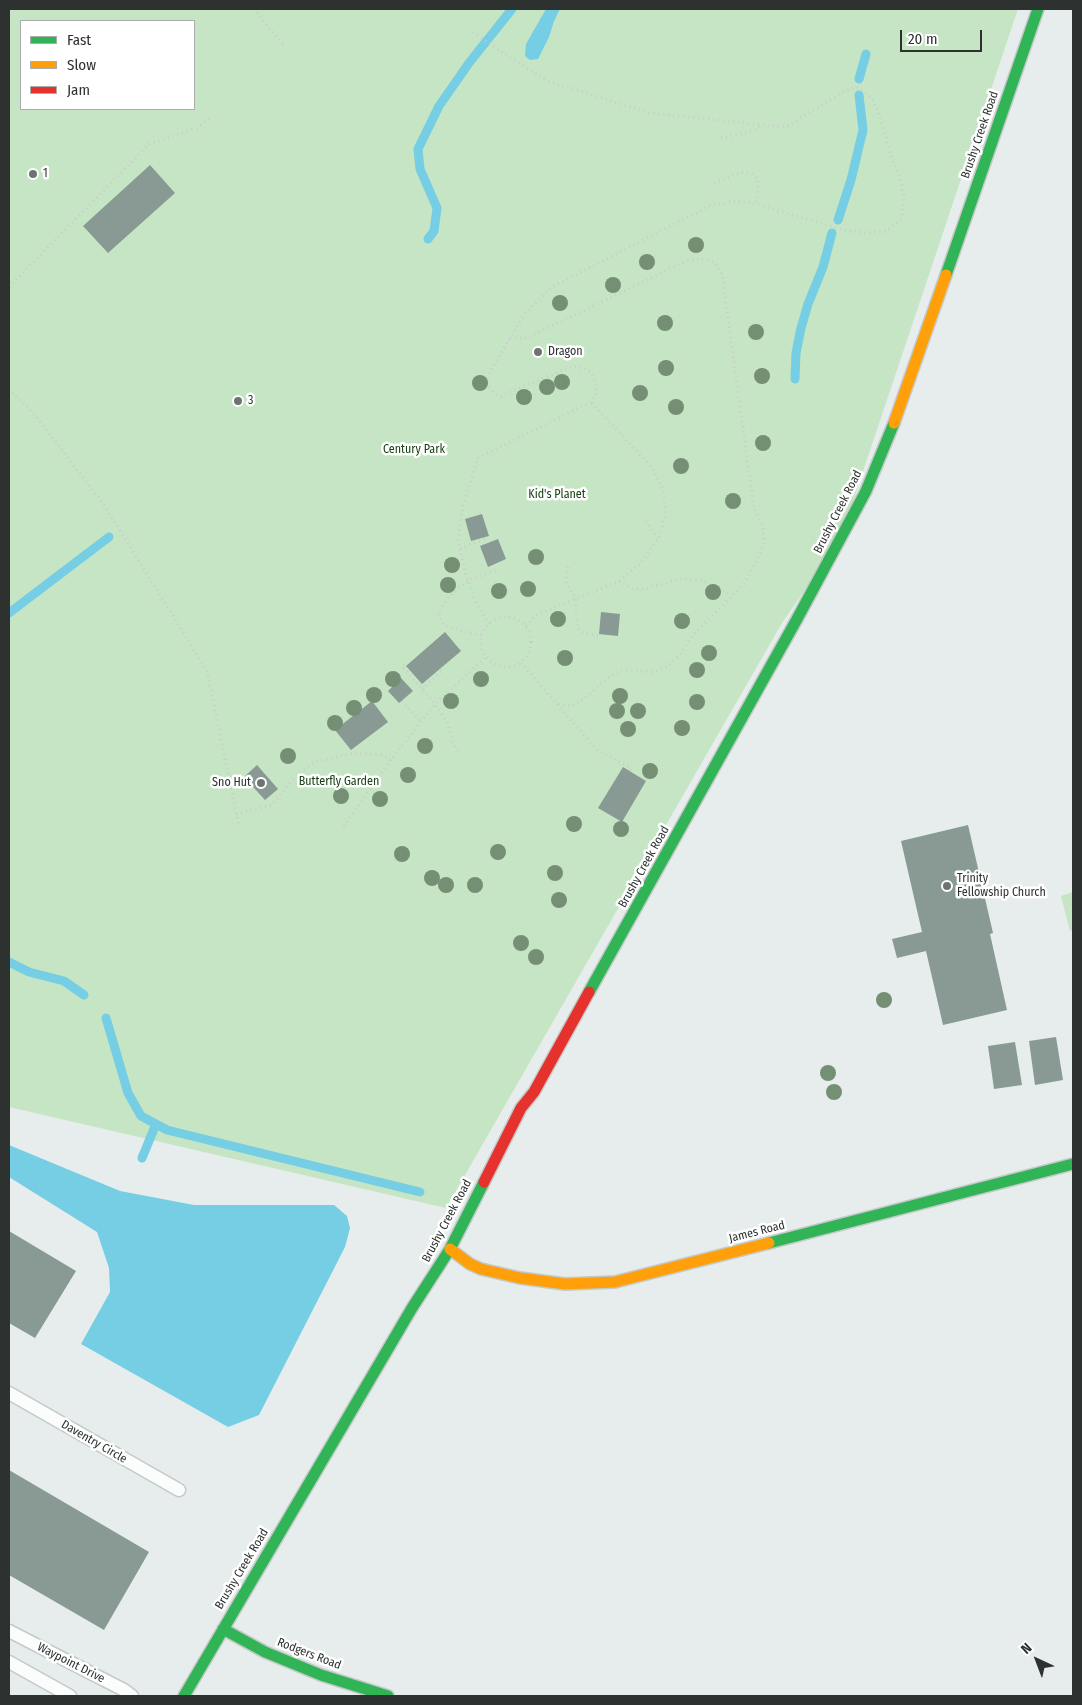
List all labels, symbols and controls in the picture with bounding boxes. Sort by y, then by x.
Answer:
legend [20,20,195,110]
scale bar [902,20,984,52]
text: 20 m [908,30,938,48]
text: Fast [67,31,91,49]
text: Slow [67,56,96,74]
text: Jam [67,81,90,99]
street label: Brushy Creek Road [958,89,1002,181]
place label: 1 [43,167,48,181]
marker: 1 [27,168,39,180]
place label: Dragon [548,345,583,359]
marker: Dragon [532,346,544,358]
place label: 3 [248,394,253,408]
marker: 3 [232,395,244,407]
park label: Century Park [383,443,445,457]
street label: Brushy Creek Road [811,468,865,556]
park label: Kid's Planet [528,488,586,502]
park label: Butterfly Garden [299,775,379,789]
place label: Sno Hut [212,776,251,790]
marker: Sno Hut [255,777,267,789]
street label: Brushy Creek Road [616,824,672,910]
place label: Trinity Fellowship Church [957,872,1046,900]
marker: Trinity Fellowship Church [941,880,953,892]
street label: Brushy Creek Road [419,1177,475,1265]
street label: James Road [728,1218,786,1246]
street label: Daventry Circle [59,1417,129,1467]
street label: Brushy Creek Road [212,1526,272,1612]
street label: Rodgers Road [275,1635,343,1673]
north arrow [1012,1635,1062,1685]
street label: Waypoint Drive [35,1640,107,1686]
text: N [1018,1640,1035,1658]

